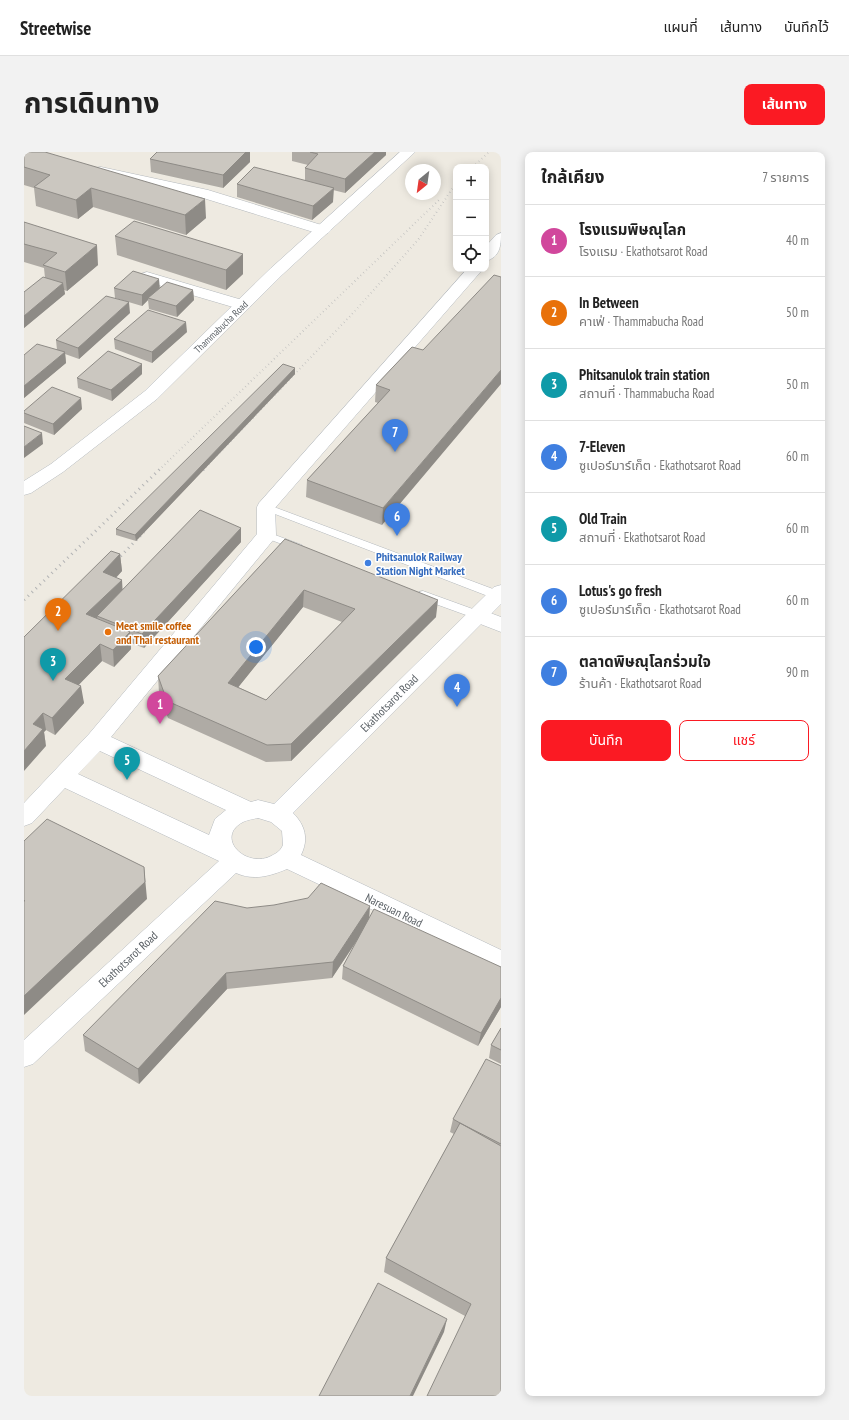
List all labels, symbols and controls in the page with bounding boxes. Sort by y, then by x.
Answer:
text: Streetwise [20,16,91,40]
text: แผนที่ [664,18,698,36]
text: เส้นทาง [720,18,762,36]
text: บันทึกไว้ [784,18,829,36]
text: การเดินทาง [24,84,159,121]
button: เส้นทาง [744,84,825,125]
north arrow [405,164,441,200]
map controls [453,164,489,272]
button: + [453,164,489,200]
text: ใกล้เคียง [541,166,604,188]
text: 7 รายการ [762,169,809,186]
button: − [453,200,489,236]
text: โรงแรมพิษณุโลก [579,220,686,239]
text: 1 [551,232,557,249]
text: 40 m [786,232,809,249]
button: locate [453,236,489,272]
text: โรงแรม · Ekathotsarot Road [579,243,708,260]
text: In Between [579,293,639,312]
street label: Thammabucha Road [191,298,251,356]
text: 2 [551,304,557,321]
text: 50 m [786,304,809,321]
text: คาเฟ่ · Thammabucha Road [579,313,704,330]
text: Phitsanulok train station [579,365,710,384]
text: 3 [551,376,557,393]
text: 50 m [786,376,809,393]
text: สถานที่ · Thammabucha Road [579,385,714,402]
pin: 7 [382,419,408,452]
text: 7-Eleven [579,437,625,456]
text: 4 [551,448,557,465]
text: 60 m [786,448,809,465]
text: ซูเปอร์มาร์เก็ต · Ekathotsarot Road [579,457,741,474]
pin: 6 [384,503,410,536]
text: Old Train [579,509,627,528]
text: 5 [551,520,557,537]
text: 60 m [786,520,809,537]
text: สถานที่ · Ekathotsarot Road [579,529,705,546]
place label: Phitsanulok Railway Station Night Market [376,549,465,578]
marker: Phitsanulok Railway Station Night Market [363,558,373,568]
text: Lotus's go fresh [579,581,662,600]
text: 6 [551,592,557,609]
text: 60 m [786,592,809,609]
pin: 2 [45,598,71,631]
text: ซูเปอร์มาร์เก็ต · Ekathotsarot Road [579,601,741,618]
place label: Meet smile coffee and Thai restaurant [116,618,199,647]
marker: Meet smile coffee and Thai restaurant [103,627,113,637]
your location [246,637,266,657]
pin: 3 [40,648,66,681]
text: ตลาดพิษณุโลกร่วมใจ [579,652,711,671]
text: 7 [551,664,557,681]
text: 90 m [786,664,809,681]
street label: Ekathotsarot Road [357,671,421,735]
pin: 4 [444,674,470,707]
text: ร้านค้า · Ekathotsarot Road [579,675,702,692]
pin: 1 [147,691,173,724]
button: บันทึก [541,720,671,761]
button: แชร์ [679,720,809,761]
pin: 5 [114,747,140,780]
street label: Naresuan Road [363,890,425,930]
street label: Ekathotsarot Road [95,928,161,990]

